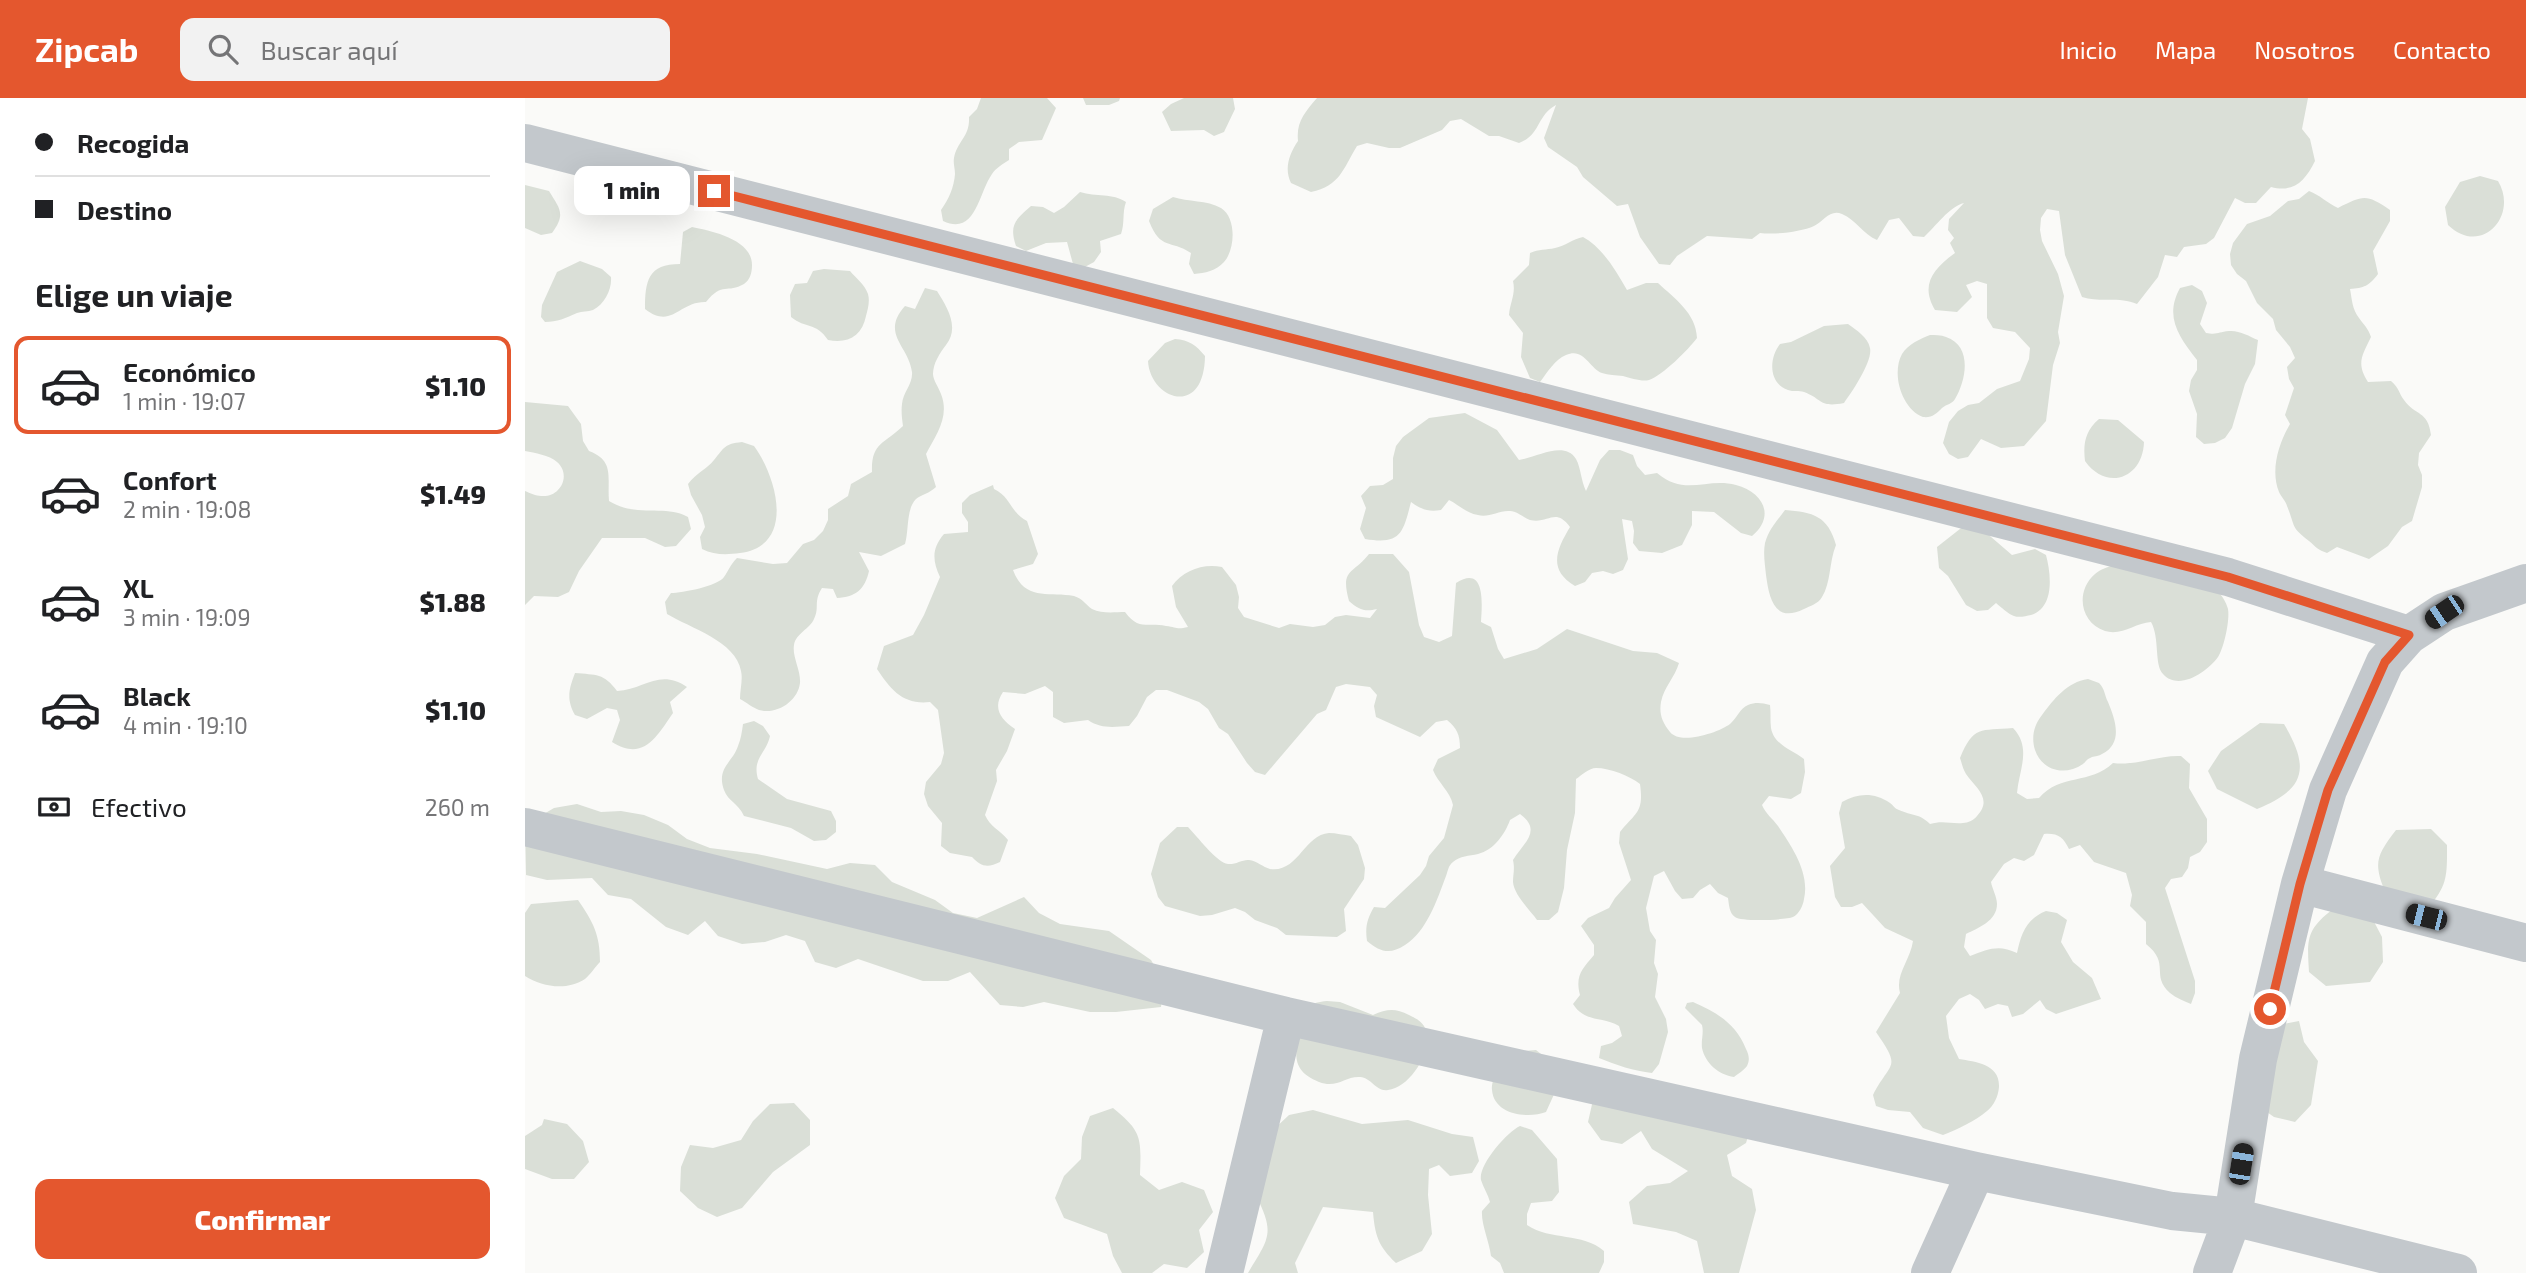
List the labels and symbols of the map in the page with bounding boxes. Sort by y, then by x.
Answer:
callout: 1 min [574,166,689,216]
route end [698,175,730,207]
car [2421,592,2468,632]
car [2404,902,2449,932]
route start [2254,993,2286,1025]
car [2228,1142,2255,1186]

